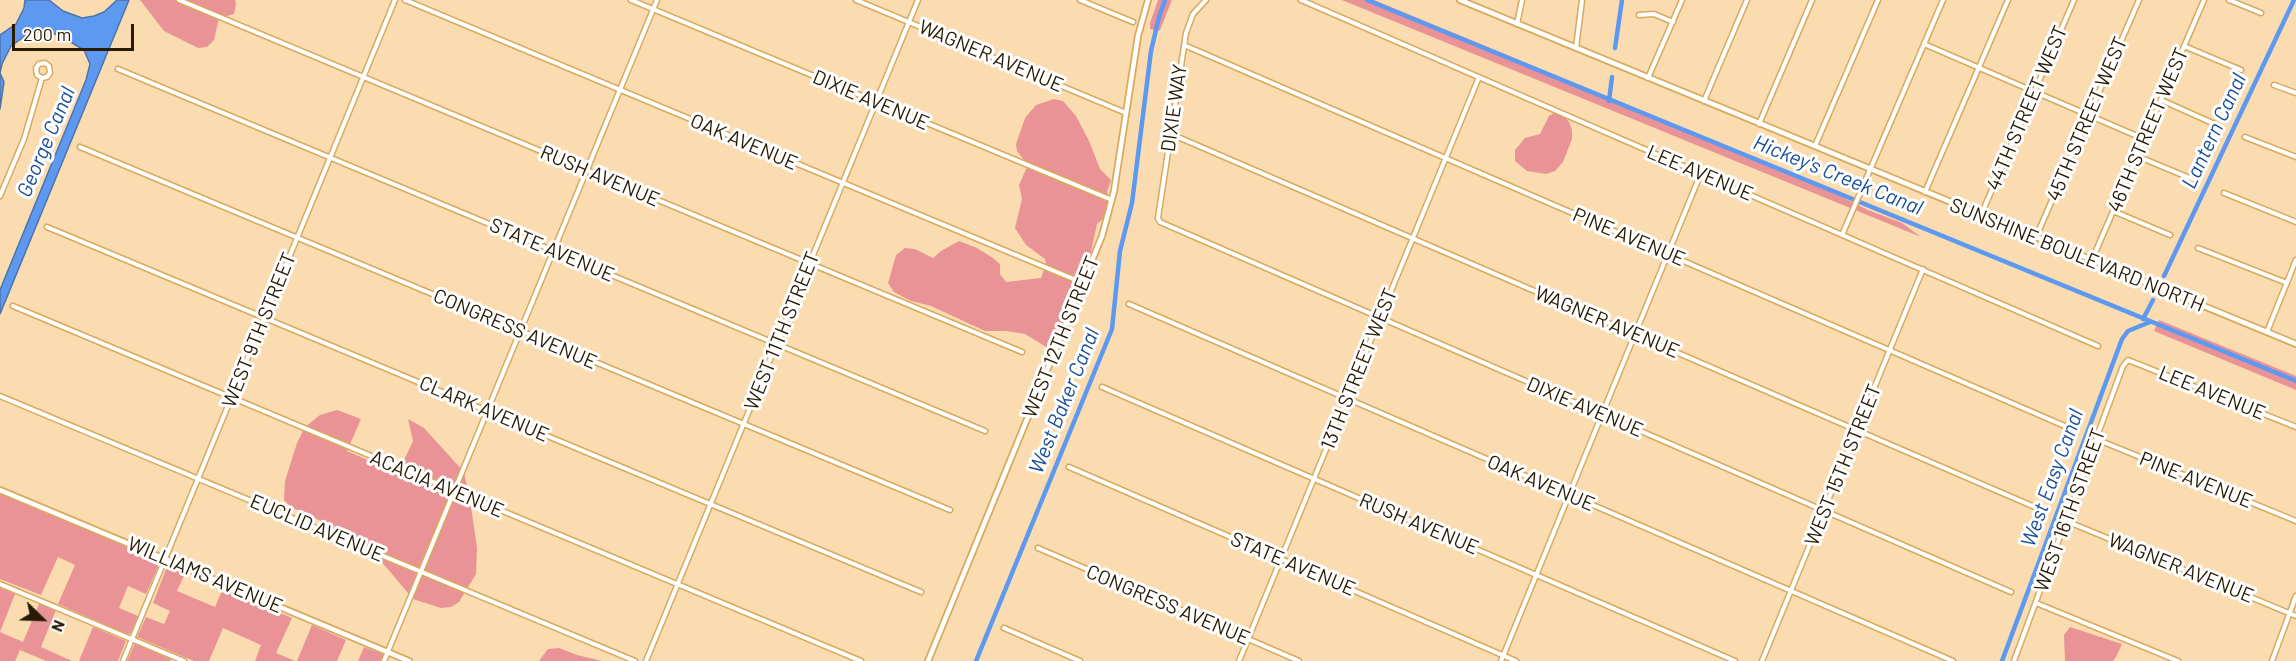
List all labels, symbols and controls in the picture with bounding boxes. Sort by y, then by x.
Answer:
scale bar [15,12,136,50]
street label: WAGNER AVENUE [915,15,1067,97]
street label: 44TH STREET WEST [1981,22,2073,194]
text: 200 m [23,23,71,45]
street label: 45TH STREET WEST [2042,33,2132,205]
street label: 46TH STREET WEST [2103,44,2193,216]
street label: DIXIE WAY [1156,63,1192,153]
street label: DIXIE AVENUE [809,65,933,135]
water label: Lantern Canal [2176,69,2252,193]
water label: George Canal [11,83,81,201]
street label: OAK AVENUE [687,109,801,175]
water label: Hickey's Creek Canal [1750,129,1926,221]
street label: RUSH AVENUE [537,140,663,212]
street label: LEE AVENUE [1643,140,1757,206]
street label: SUNSHINE BOULEVARD NORTH [1946,193,2208,317]
street label: PINE AVENUE [1569,203,1689,271]
street label: STATE AVENUE [486,213,618,287]
street label: WEST 11TH STREET [739,248,825,414]
street label: WEST 9TH STREET [217,249,301,411]
street label: WEST 12TH STREET [1018,252,1104,422]
street label: WAGNER AVENUE [1531,281,1683,363]
street label: CONGRESS AVENUE [430,284,600,374]
street label: 13TH STREET WEST [1316,285,1402,453]
water label: West Baker Canal [1023,325,1105,477]
street label: LEE AVENUE [2155,361,2269,425]
street label: CLARK AVENUE [416,371,552,447]
street label: DIXIE AVENUE [1523,372,1647,442]
street label: WEST 15TH STREET [1800,381,1886,549]
water label: West Easy Canal [2015,406,2089,550]
street label: WEST 16TH STREET [2029,425,2111,595]
street label: ACACIA AVENUE [367,445,507,523]
street label: PINE AVENUE [2136,446,2256,514]
street label: OAK AVENUE [1484,450,1598,516]
street label: RUSH AVENUE [1356,488,1482,560]
street label: EUCLID AVENUE [246,489,388,567]
street label: STATE AVENUE [1227,527,1359,601]
street label: WAGNER AVENUE [2105,528,2257,608]
street label: WILLIAMS AVENUE [124,531,286,619]
street label: CONGRESS AVENUE [1083,560,1253,650]
north arrow [12,589,72,649]
text: N [48,618,70,635]

